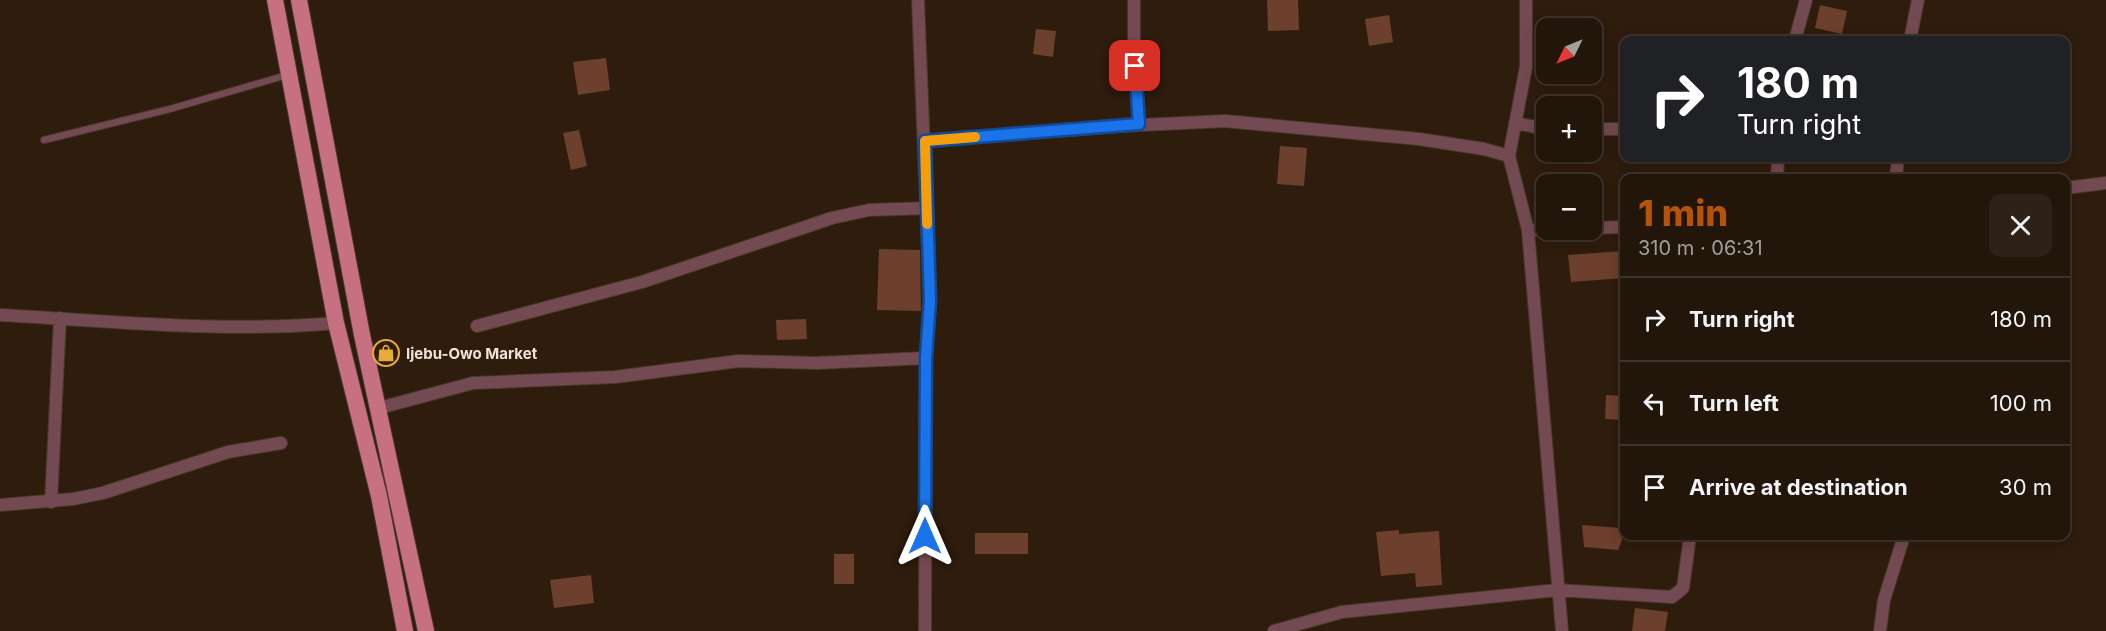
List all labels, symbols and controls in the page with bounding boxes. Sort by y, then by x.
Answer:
north arrow [1536,18,1602,84]
map controls [1536,18,1602,240]
pin [1109,40,1160,91]
icon: arrive [1118,49,1151,82]
text: 180 m [1737,57,1859,108]
icon: right [1638,60,1716,138]
button: + [1536,96,1602,162]
text: Turn right [1737,108,1861,141]
button: − [1536,174,1602,240]
text: 1 min [1638,191,1728,235]
button: close [1989,194,2052,257]
text: 310 m · 06:31 [1638,236,1763,260]
icon: right [1638,303,1671,336]
text: Turn right [1689,306,1795,332]
text: 180 m [1990,306,2052,332]
shop icon: Ijebu-Owo Market [371,338,401,368]
place label: Ijebu-Owo Market [406,344,538,363]
icon: left [1638,387,1671,420]
text: Turn left [1689,390,1779,416]
text: 100 m [1990,390,2052,416]
icon: arrive [1638,471,1671,504]
text: Arrive at destination [1689,474,1908,500]
text: 30 m [1999,474,2052,500]
position arrow [893,504,957,568]

